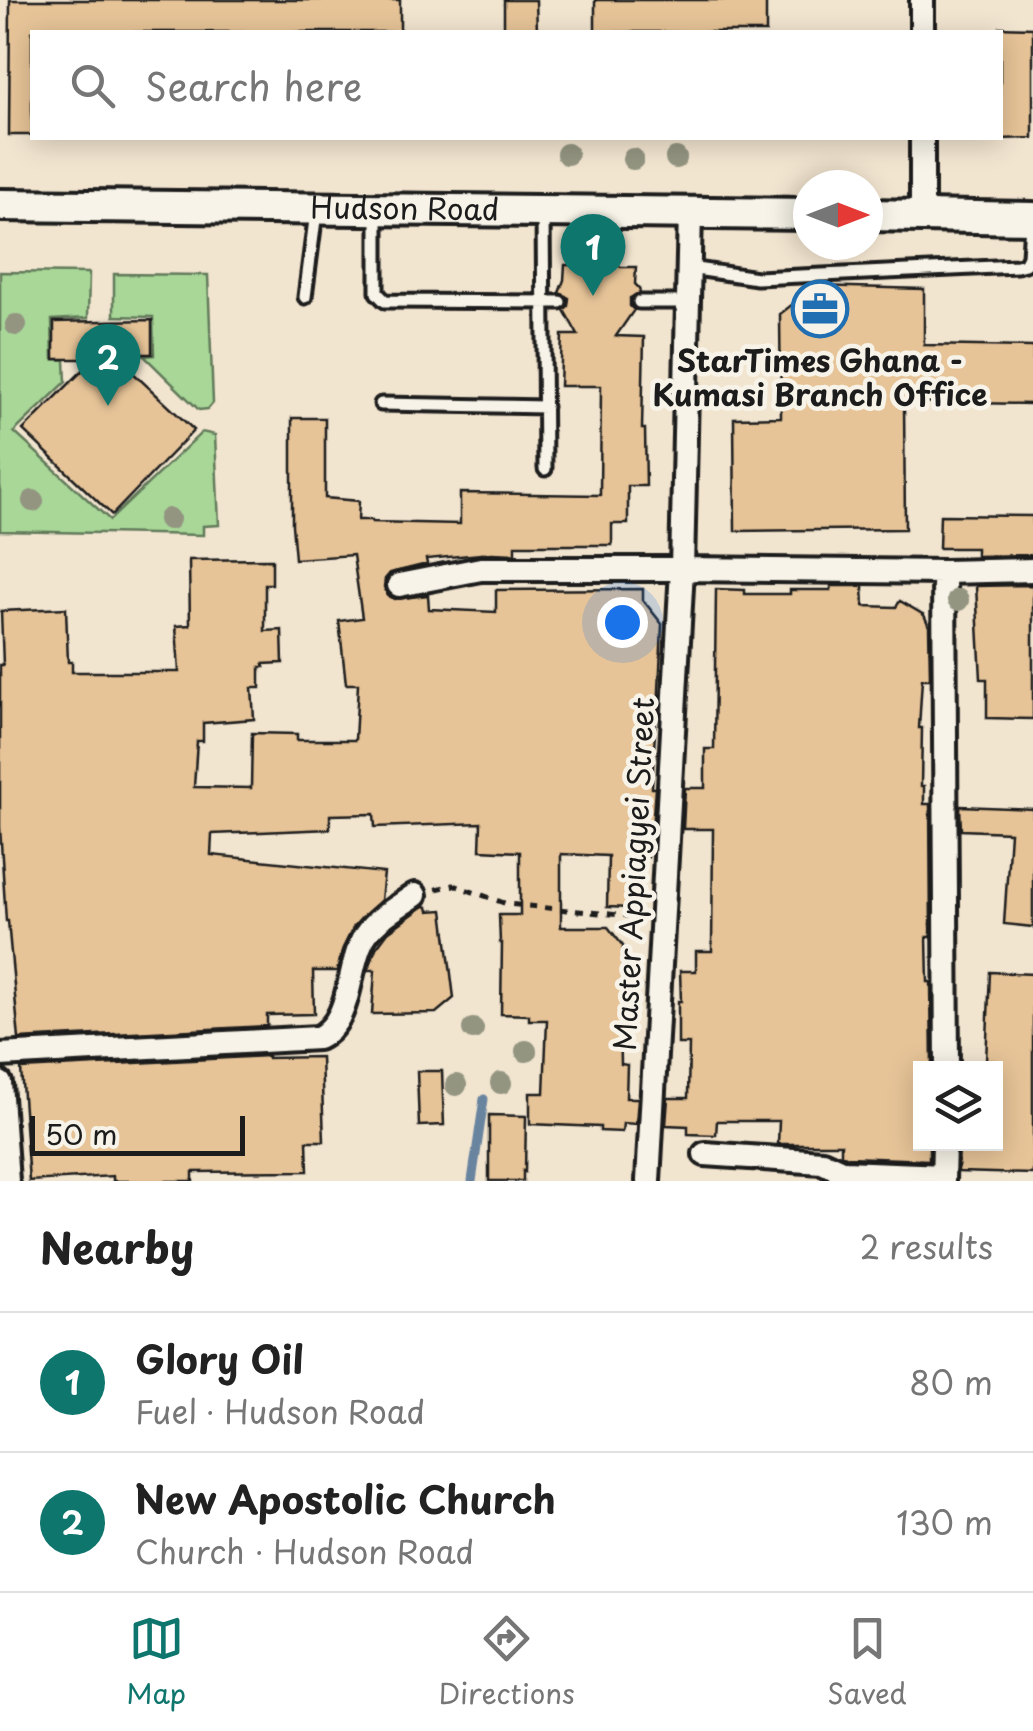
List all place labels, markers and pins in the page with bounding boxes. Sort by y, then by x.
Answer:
pin: 1 [560,214,626,296]
office icon: StarTimes Ghana - Kumasi Branch Office [790,279,850,339]
pin: 2 [76,324,140,406]
place label: StarTimes Ghana - Kumasi Branch Office [652,337,988,416]

